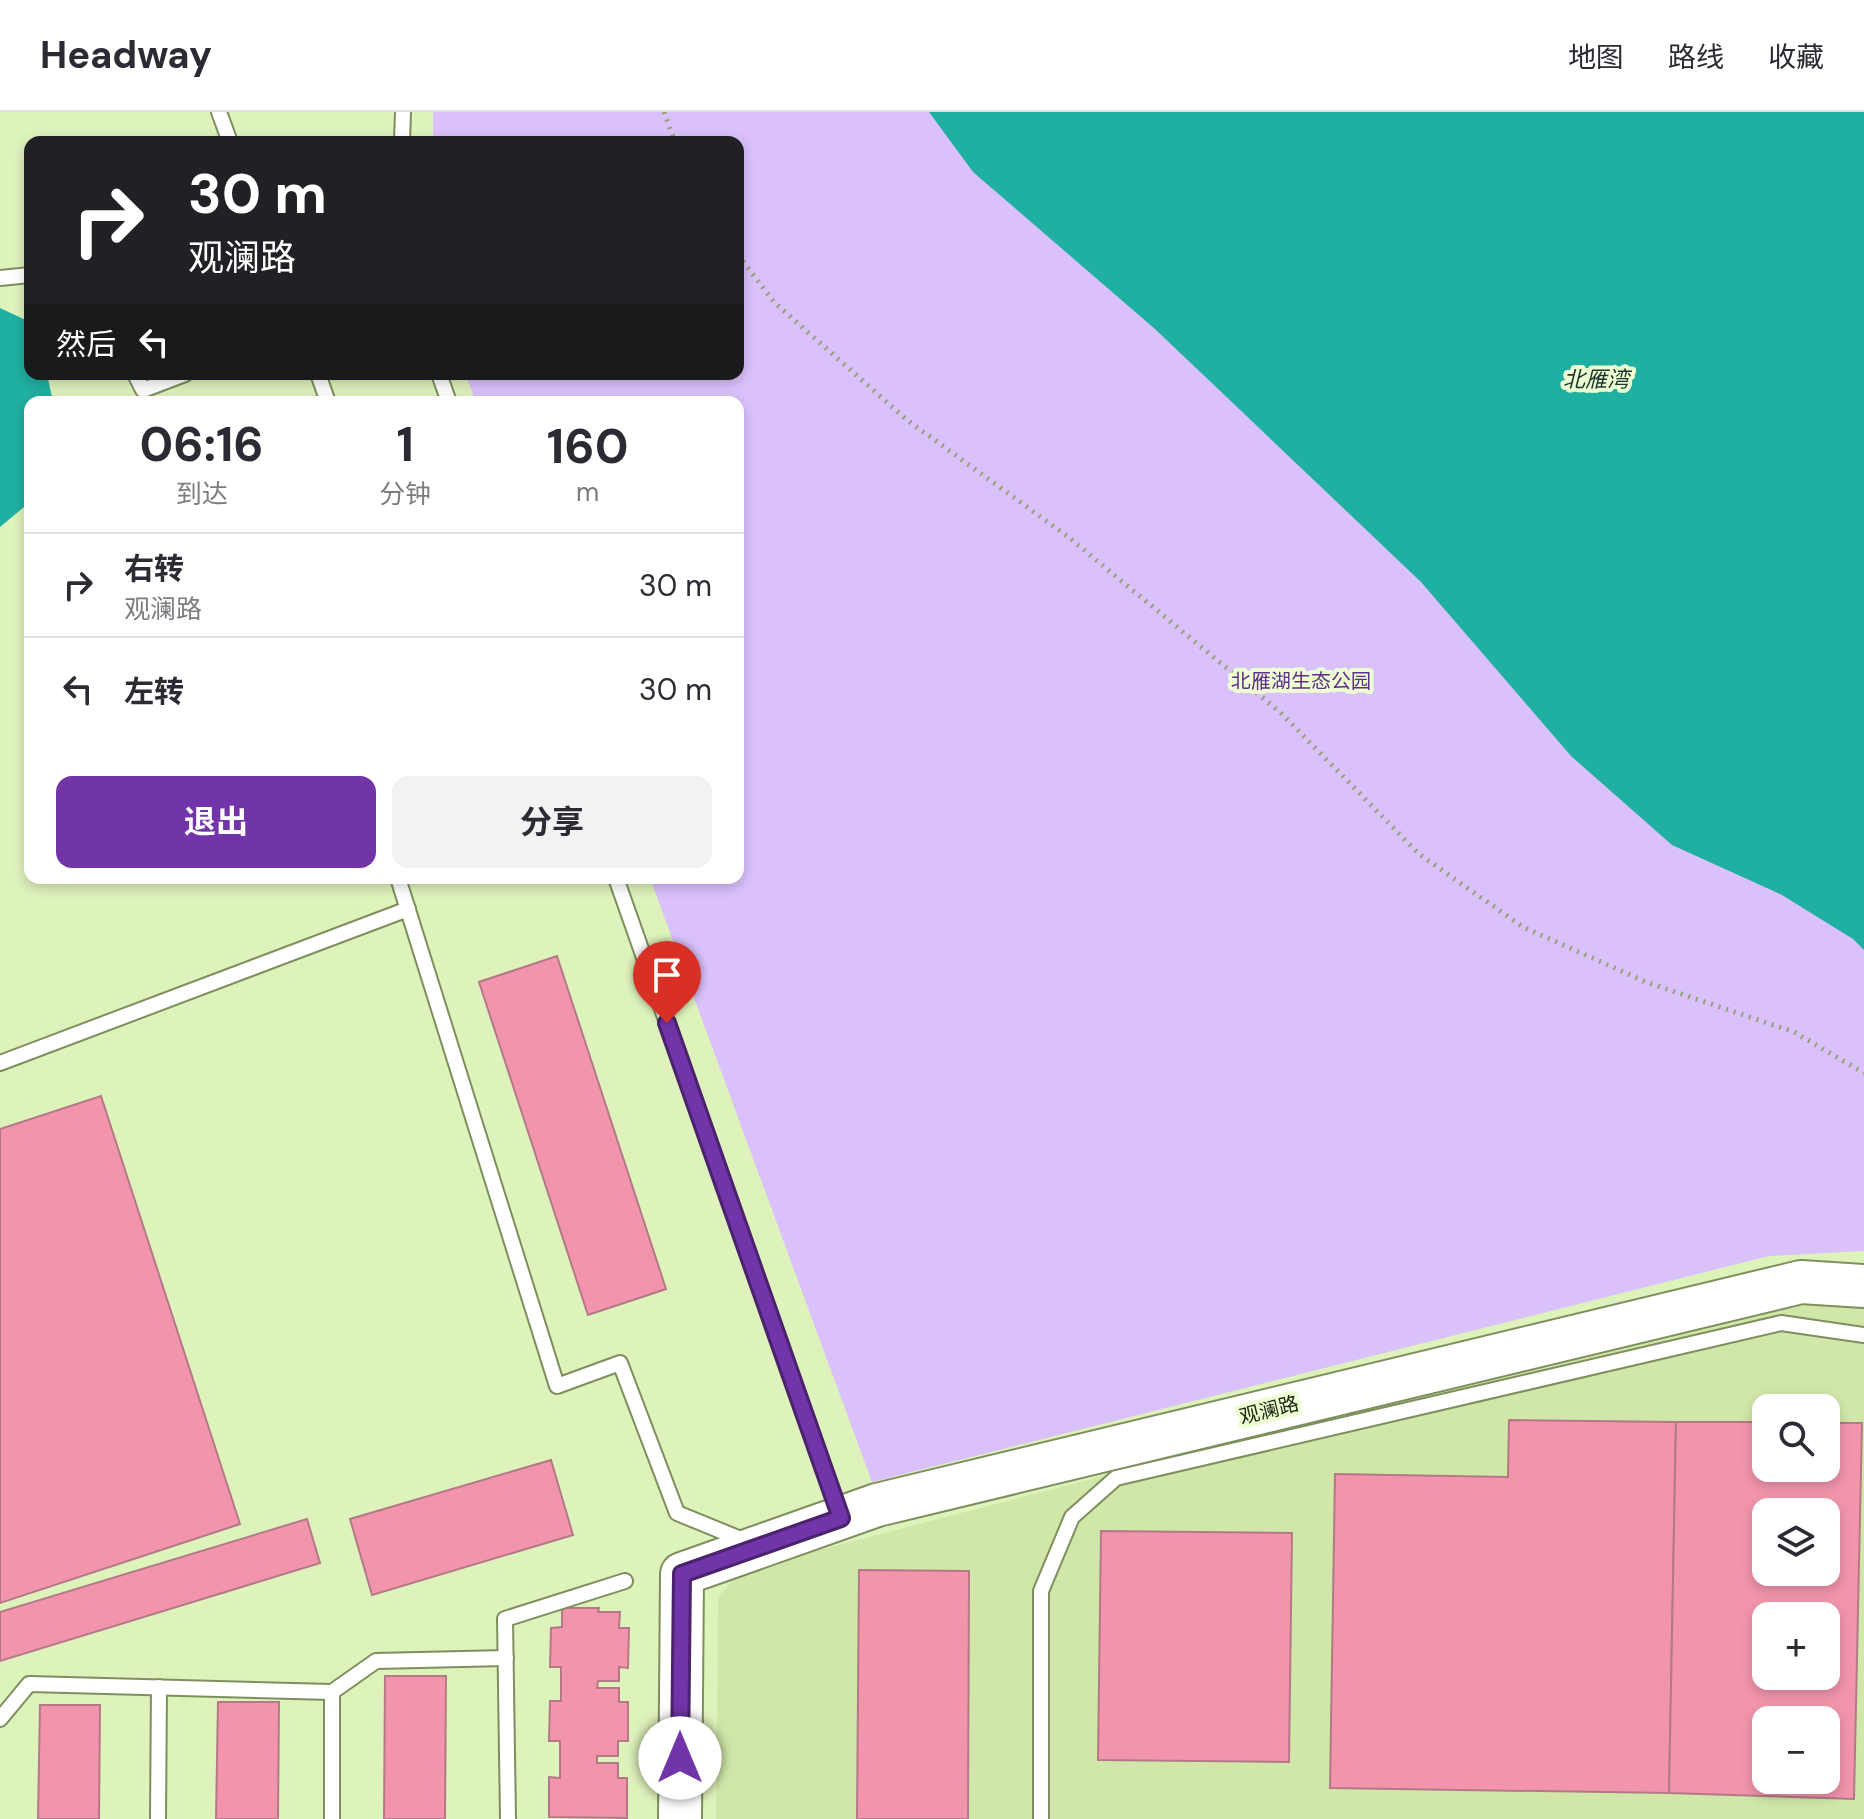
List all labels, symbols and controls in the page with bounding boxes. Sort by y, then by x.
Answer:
text: Headway [40,30,212,80]
text: 地图 [1568,39,1624,76]
text: 路线 [1668,39,1724,76]
text: 收藏 [1768,39,1824,76]
text: 30 m [188,157,327,230]
icon: right [56,168,160,272]
text: 观澜路 [188,234,296,281]
icon: left [132,320,176,364]
text: 然后 [56,325,116,364]
water label: 北雁湾 [1563,365,1633,394]
text: 06:16 [139,413,264,476]
text: 1 [397,413,414,476]
text: 160 [547,415,629,478]
text: m [576,475,599,509]
text: 到达 [176,477,228,511]
text: 分钟 [379,477,431,511]
text: 右转 [124,549,184,588]
icon: right [56,563,100,607]
text: 30 m [639,566,712,605]
text: 观澜路 [124,592,202,626]
icon: left [56,667,100,711]
park label: 北雁湖生态公园 [1231,668,1371,694]
text: 30 m [639,670,712,709]
text: 左转 [124,672,184,711]
button: 退出 [56,776,376,868]
button: 分享 [392,776,712,868]
pin [633,941,701,1023]
icon: arrive [645,953,689,997]
street label: 观澜路 [1237,1390,1301,1430]
map controls [1752,1394,1840,1794]
button: search [1752,1394,1840,1482]
button: layers [1752,1498,1840,1586]
button: + [1752,1602,1840,1690]
button: − [1752,1706,1840,1794]
position arrow [638,1716,722,1800]

